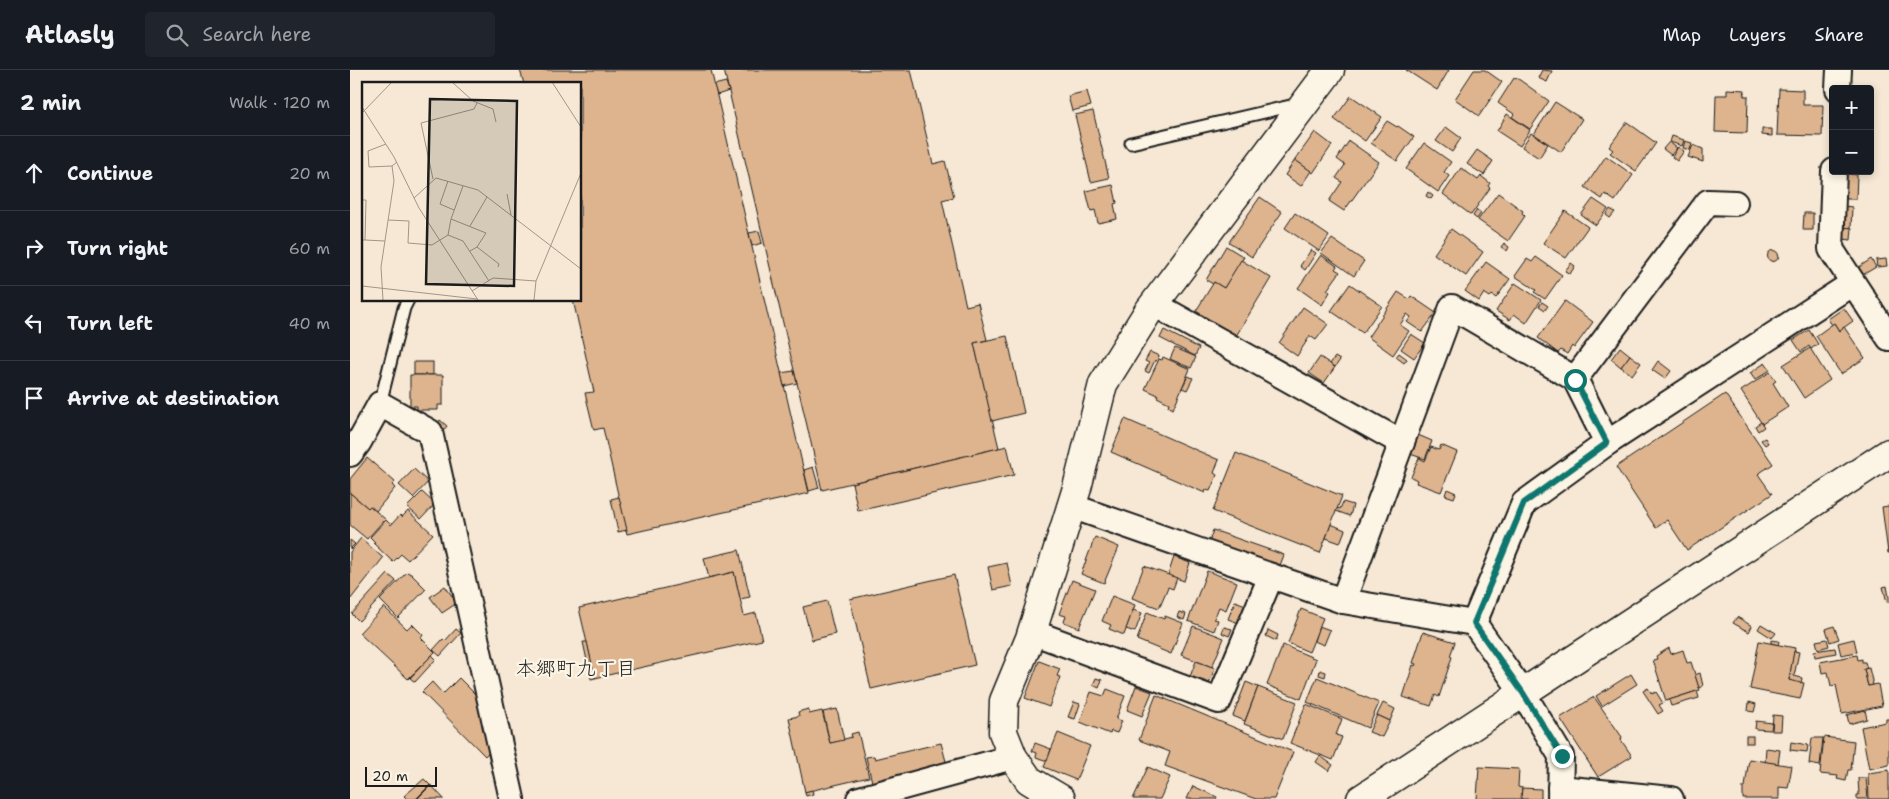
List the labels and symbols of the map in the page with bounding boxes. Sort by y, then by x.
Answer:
inset map [362,82,581,301]
route start [1564,369,1587,392]
district label: 本郷町九丁目 [516,655,636,681]
route end [1551,745,1574,768]
scale bar [365,764,438,787]

